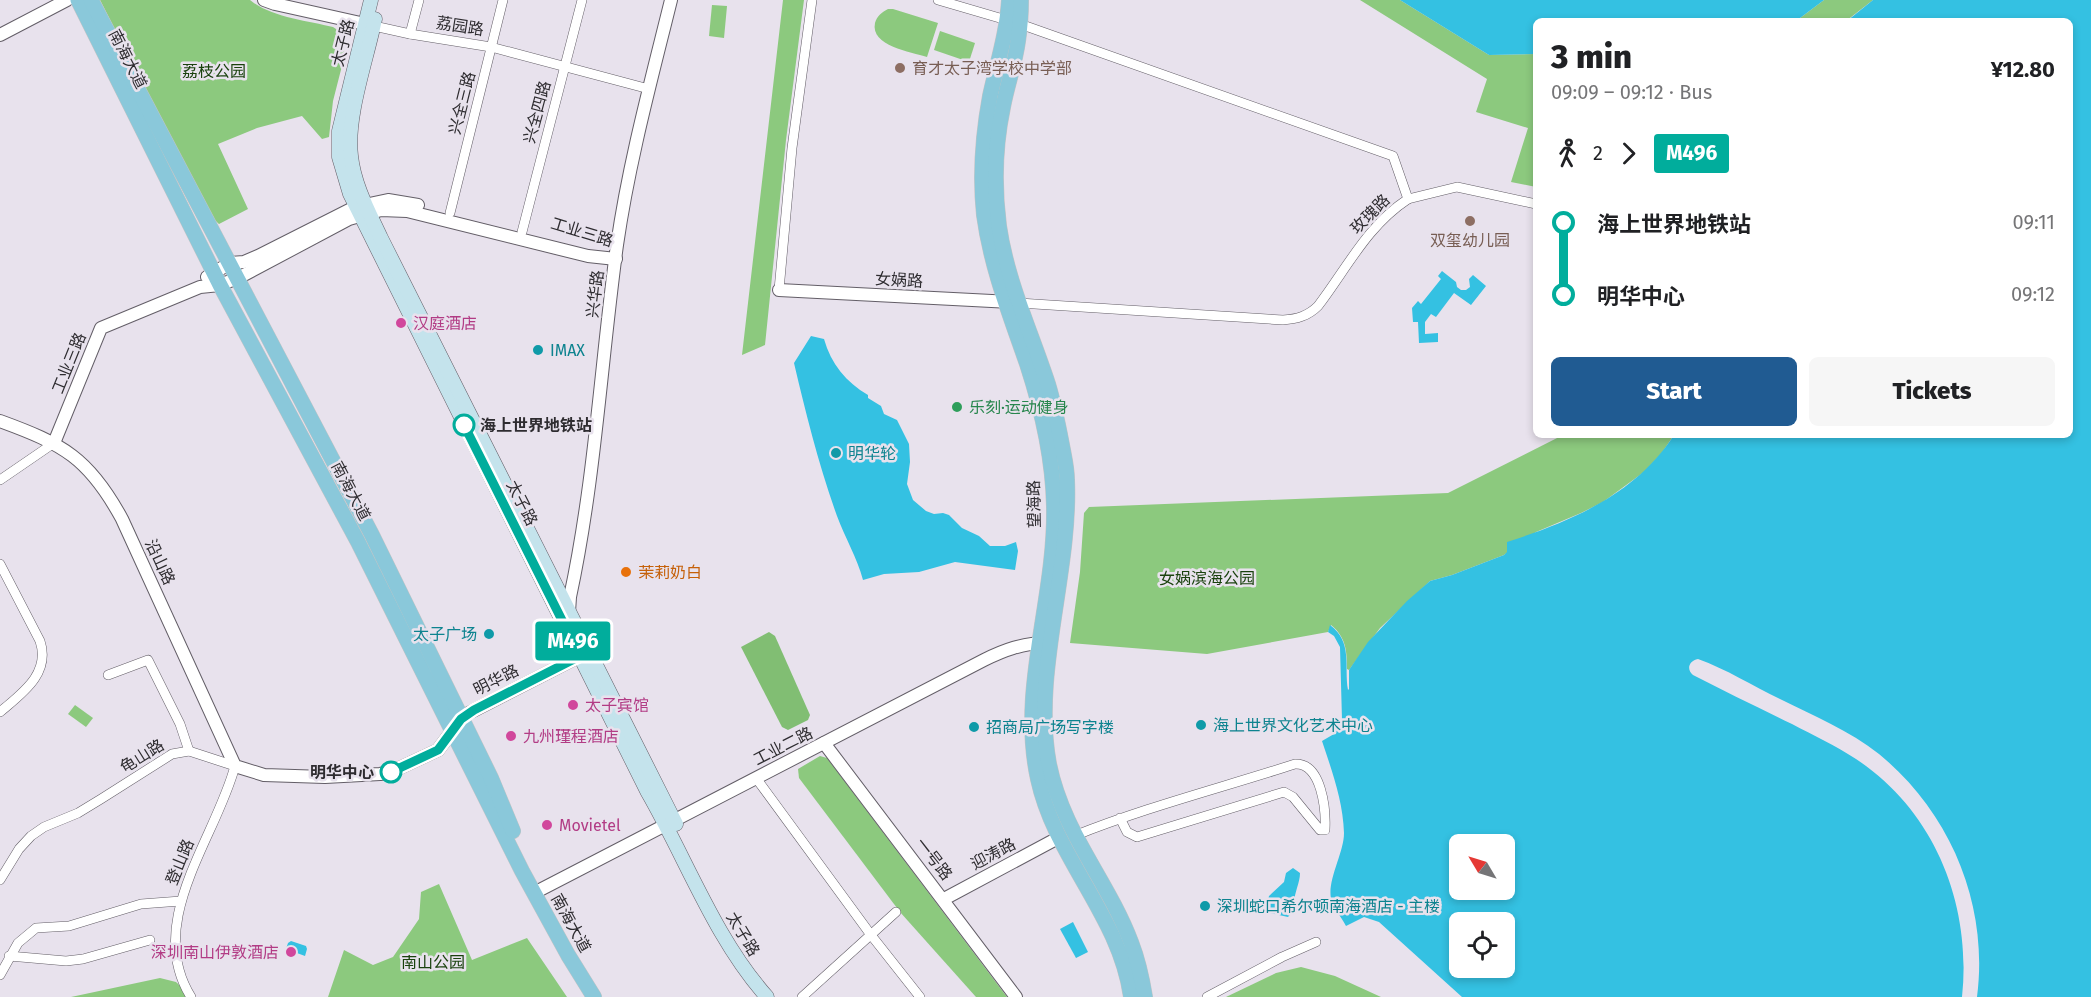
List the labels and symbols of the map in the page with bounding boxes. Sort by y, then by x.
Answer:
street label: 荔园路 [435,13,485,39]
street label: 太子路 [328,17,358,69]
street label: 南海大道 [105,26,151,92]
place label: 育才太子湾学校中学部 [912,59,1072,78]
marker: 育才太子湾学校中学部 [893,61,907,75]
park label: 荔枝公园 [182,62,246,81]
street label: 兴全三路 [445,70,479,136]
street label: 兴全四路 [520,79,554,145]
street label: 玫瑰路 [1346,190,1394,238]
street label: 工业三路 [549,214,615,250]
marker: 双玺幼儿园 [1463,214,1477,228]
place label: 双玺幼儿园 [1430,231,1510,250]
street label: 兴华路 [583,269,607,319]
street label: 女娲路 [875,269,923,291]
place label: 汉庭酒店 [413,314,477,333]
marker: 汉庭酒店 [394,316,408,330]
street label: 工业三路 [48,330,90,396]
place label: IMAX [550,341,585,360]
marker: IMAX [531,343,545,357]
place label: 乐刻·运动健身 [969,398,1069,417]
marker: 乐刻·运动健身 [950,400,964,414]
marker: 海上世界地铁站 [453,414,475,436]
place label: 海上世界地铁站 [480,416,592,435]
place label: 明华轮 [848,444,896,463]
marker: 明华轮 [829,446,843,460]
street label: 南海大道 [328,458,374,524]
street label: 太子路 [503,477,541,529]
street label: 望海路 [1024,480,1044,528]
street label: 沿山路 [141,536,179,588]
place label: 茉莉奶白 [638,563,702,582]
marker: 茉莉奶白 [619,565,633,579]
park label: 女娲滨海公园 [1159,569,1255,588]
line badge: M496 [531,622,615,660]
place label: 太子广场 [413,625,477,644]
marker: 太子广场 [482,627,496,641]
street label: 明华路 [470,661,522,699]
place label: 太子宾馆 [585,696,649,715]
marker: 太子宾馆 [566,698,580,712]
place label: 海上世界文化艺术中心 [1213,716,1373,735]
place label: 招商局广场写字楼 [986,718,1114,737]
marker: 海上世界文化艺术中心 [1194,718,1208,732]
marker: 招商局广场写字楼 [967,720,981,734]
street label: 工业二路 [750,723,816,769]
place label: 九州瑾程酒店 [523,727,619,746]
marker: 九州瑾程酒店 [504,729,518,743]
street label: 龟山路 [117,735,167,777]
marker: 明华中心 [380,761,402,783]
place label: 明华中心 [310,763,374,782]
place label: Movietel [559,816,621,835]
marker: Movietel [540,818,554,832]
street label: 一号路 [912,834,956,884]
street label: 迎涛路 [967,834,1019,874]
north arrow [1449,834,1515,900]
street label: 登山路 [162,836,198,888]
street label: 南海大道 [547,890,595,956]
place label: 深圳蛇口希尔顿南海酒店 - 主楼 [1217,897,1440,916]
marker: 深圳蛇口希尔顿南海酒店 - 主楼 [1198,899,1212,913]
street label: 太子路 [722,909,764,959]
place label: 深圳南山伊敦酒店 [151,943,279,962]
marker: 深圳南山伊敦酒店 [284,945,298,959]
park label: 南山公园 [401,953,465,972]

